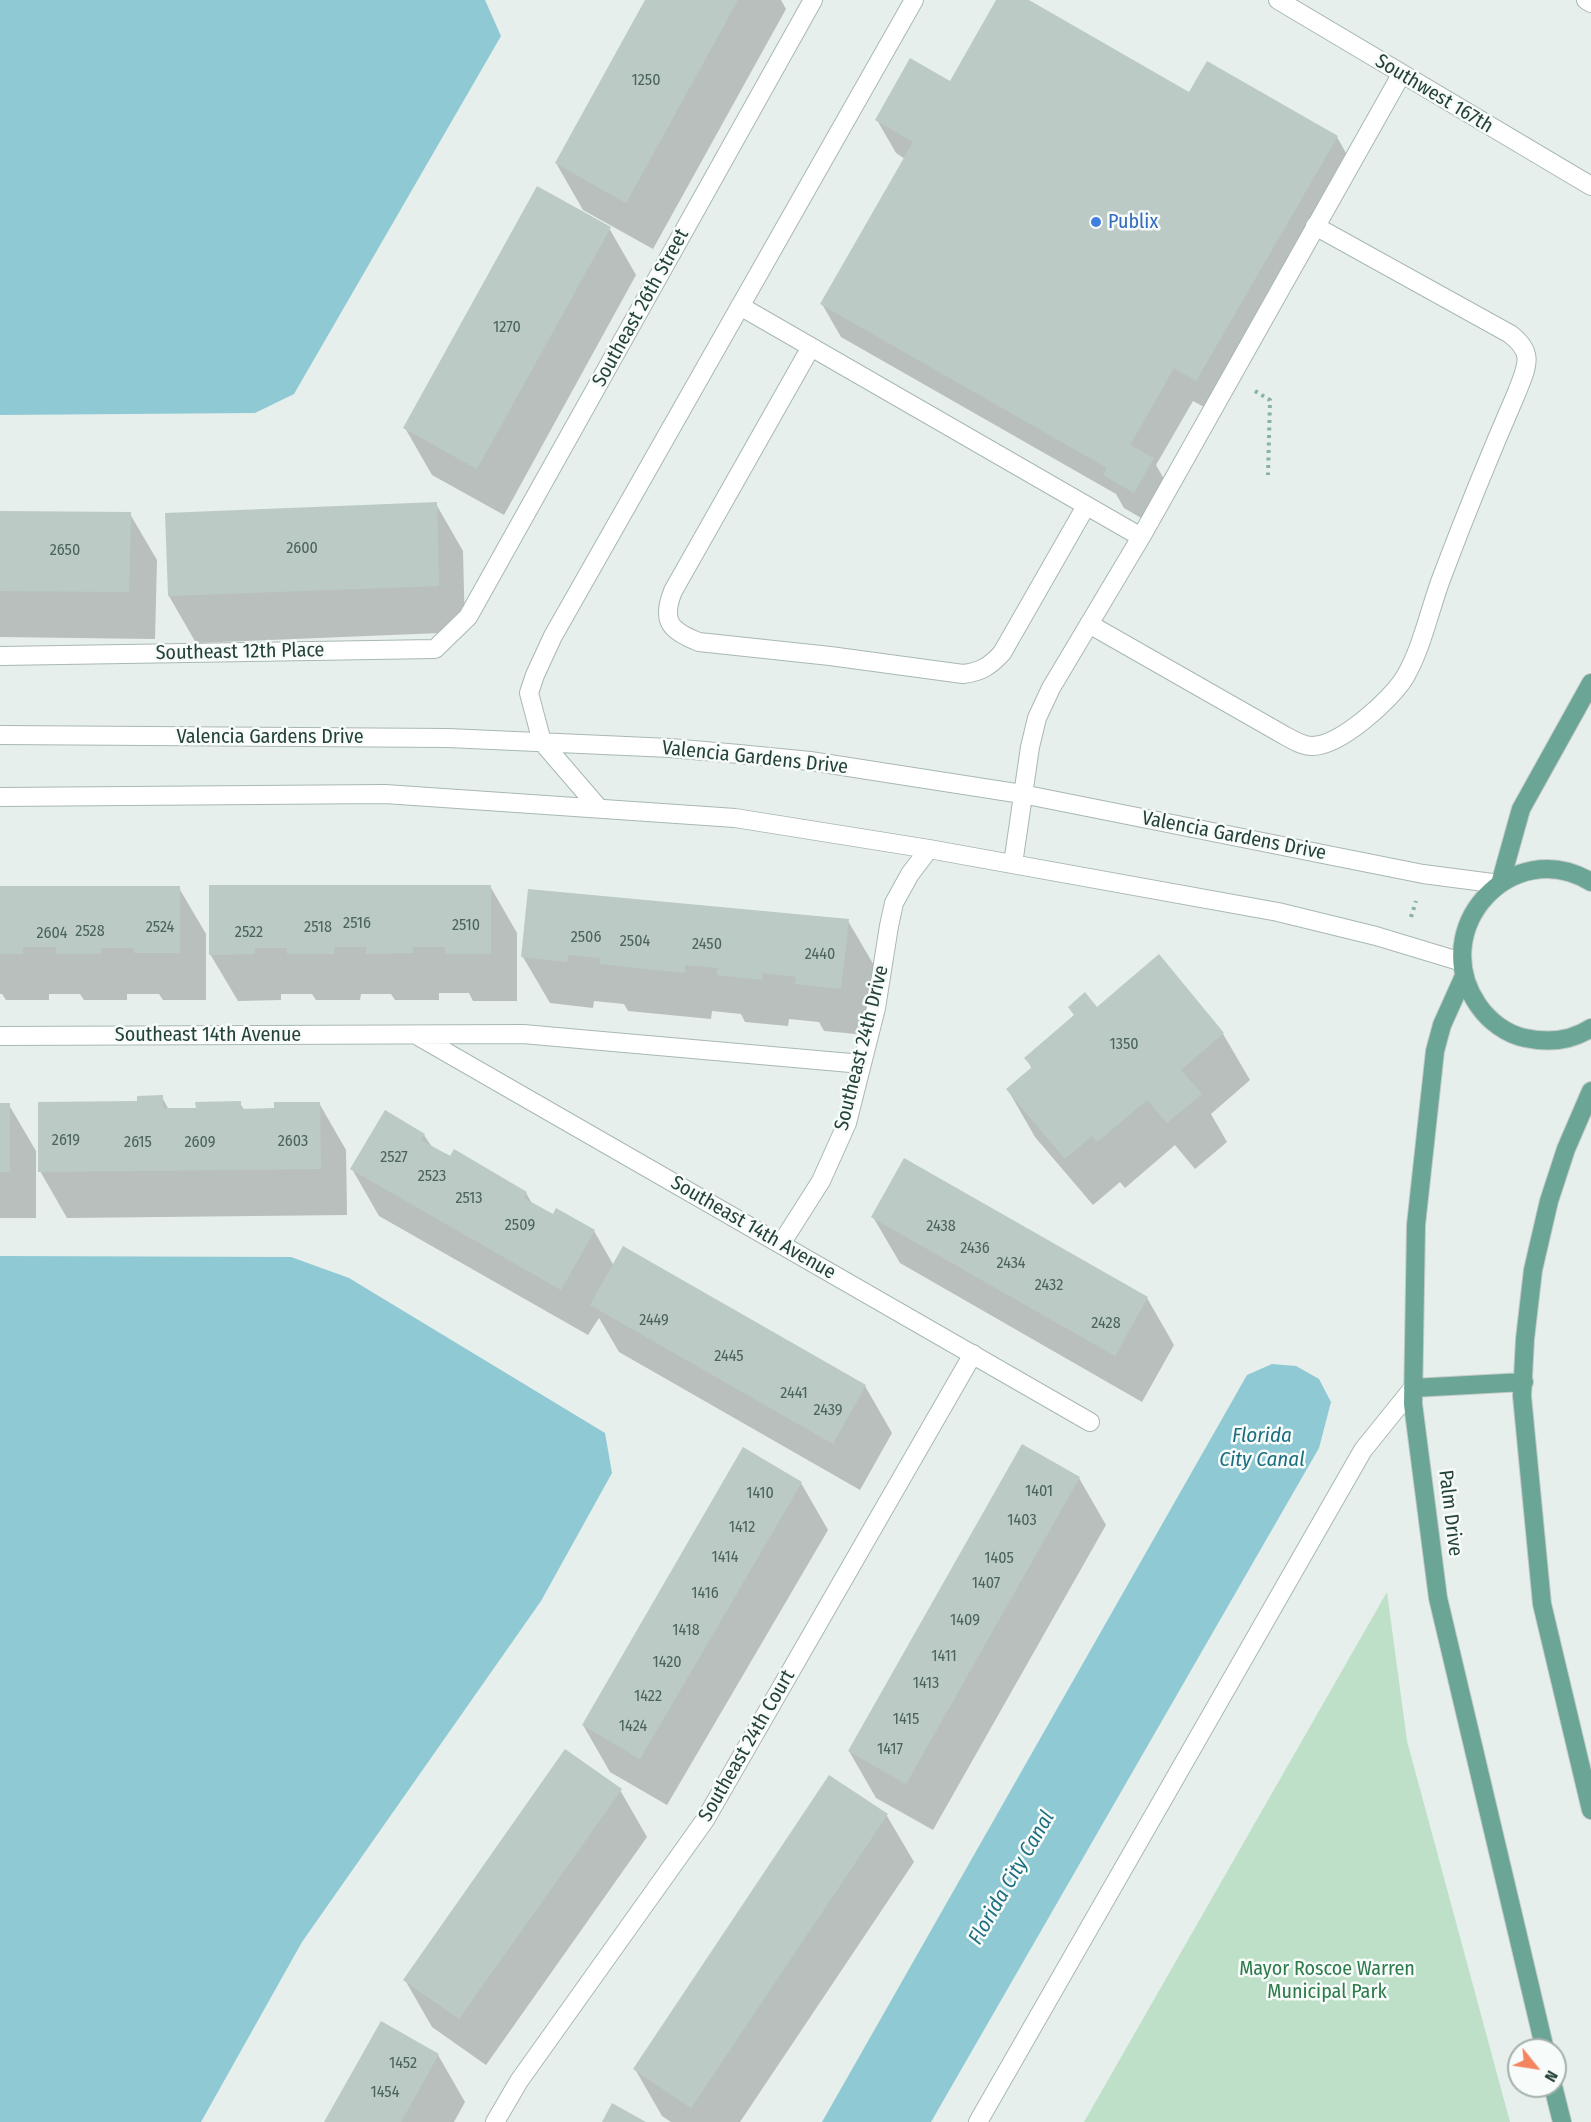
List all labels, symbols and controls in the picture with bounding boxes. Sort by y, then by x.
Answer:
street label: Southwest 167th [1371,49,1497,139]
house number: 1250 [632,71,660,91]
place label: Publix [1108,210,1158,234]
marker: Publix [1089,215,1103,229]
street label: Southeast 26th Street [588,225,694,391]
house number: 1270 [493,318,521,338]
house number: 2600 [286,539,318,559]
house number: 2650 [50,541,80,561]
street label: Southeast 12th Place [155,639,325,665]
street label: Valencia Gardens Drive [176,725,364,749]
street label: Valencia Gardens Drive [661,736,849,780]
street label: Valencia Gardens Drive [1140,806,1328,866]
house number: 2516 [343,914,371,934]
house number: 2510 [452,916,480,936]
house number: 2524 [146,918,174,938]
house number: 2518 [304,918,332,938]
house number: 2528 [75,922,105,942]
house number: 2522 [235,923,263,943]
house number: 2604 [36,924,68,944]
house number: 2506 [571,928,601,948]
house number: 2504 [620,932,650,952]
house number: 2450 [692,935,722,955]
house number: 2440 [805,945,835,965]
street label: Southeast 24th Drive [830,963,894,1133]
street label: Southeast 14th Avenue [115,1023,301,1047]
house number: 1350 [1109,1035,1139,1055]
house number: 2619 [52,1131,80,1151]
house number: 2603 [278,1132,308,1152]
house number: 2615 [124,1133,152,1153]
house number: 2609 [185,1133,215,1153]
house number: 2527 [380,1148,408,1168]
house number: 2523 [418,1167,446,1187]
street label: Southeast 14th Avenue [666,1171,840,1285]
house number: 2513 [455,1189,483,1209]
house number: 2509 [505,1216,535,1236]
house number: 2438 [926,1217,956,1237]
house number: 2436 [960,1239,990,1259]
house number: 2434 [996,1254,1026,1274]
house number: 2432 [1035,1276,1063,1296]
house number: 2449 [639,1311,669,1331]
house number: 2428 [1091,1314,1121,1334]
house number: 2445 [714,1347,744,1367]
house number: 2441 [780,1384,808,1404]
house number: 2439 [813,1401,843,1421]
water label: Florida City Canal [1219,1423,1305,1473]
street label: Palm Drive [1433,1469,1467,1557]
house number: 1401 [1025,1482,1053,1502]
house number: 1410 [746,1484,774,1504]
house number: 1403 [1007,1511,1037,1531]
house number: 1412 [729,1518,755,1538]
house number: 1414 [711,1548,739,1568]
house number: 1405 [984,1549,1014,1569]
house number: 1407 [972,1574,1000,1594]
house number: 1416 [691,1584,719,1604]
house number: 1409 [950,1611,980,1631]
house number: 1418 [672,1621,700,1641]
house number: 1411 [931,1647,957,1667]
house number: 1420 [652,1653,682,1673]
street label: Southeast 24th Court [694,1666,800,1826]
house number: 1413 [913,1674,939,1694]
house number: 1422 [634,1687,662,1707]
house number: 1415 [893,1710,919,1730]
house number: 1424 [619,1717,647,1737]
house number: 1417 [877,1740,903,1760]
water label: Florida City Canal [964,1807,1060,1949]
park label: Mayor Roscoe Warren Municipal Park [1239,1957,1415,2004]
north arrow [1507,2038,1567,2098]
house number: 1452 [389,2054,417,2074]
text: N [1541,2067,1562,2085]
house number: 1454 [371,2083,399,2103]

